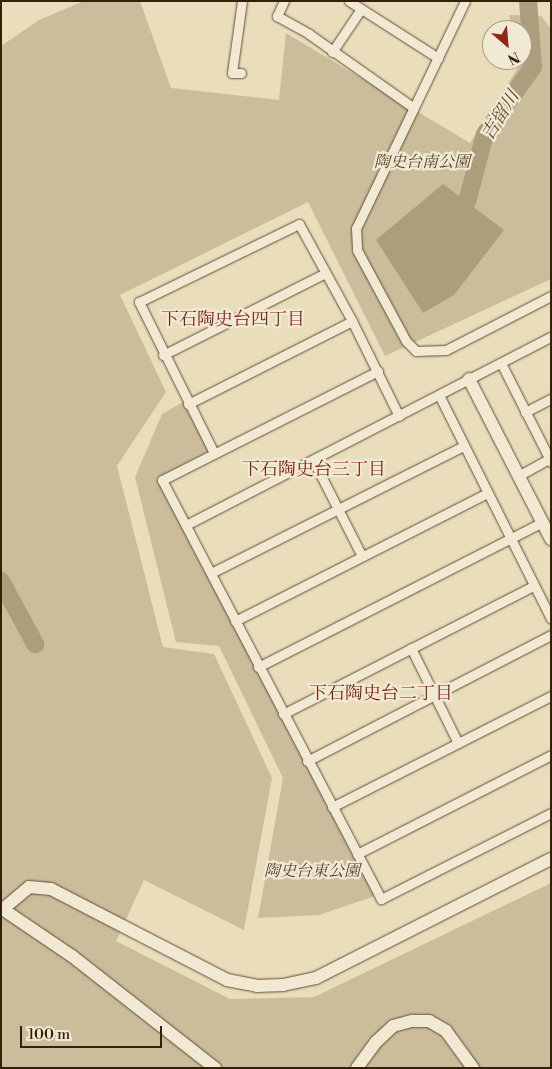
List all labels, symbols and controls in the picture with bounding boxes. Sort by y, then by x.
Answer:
north arrow [482,20,532,70]
text: N [504,47,522,68]
water label: 吉留川 [478,87,524,145]
park label: 陶史台南公園 [374,152,470,172]
district label: 下石陶史台四丁目 [161,309,305,331]
district label: 下石陶史台三丁目 [242,459,386,481]
district label: 下石陶史台二丁目 [309,683,453,705]
park label: 陶史台東公園 [264,861,360,881]
scale bar [22,1016,165,1048]
text: 100 m [28,1025,70,1044]

